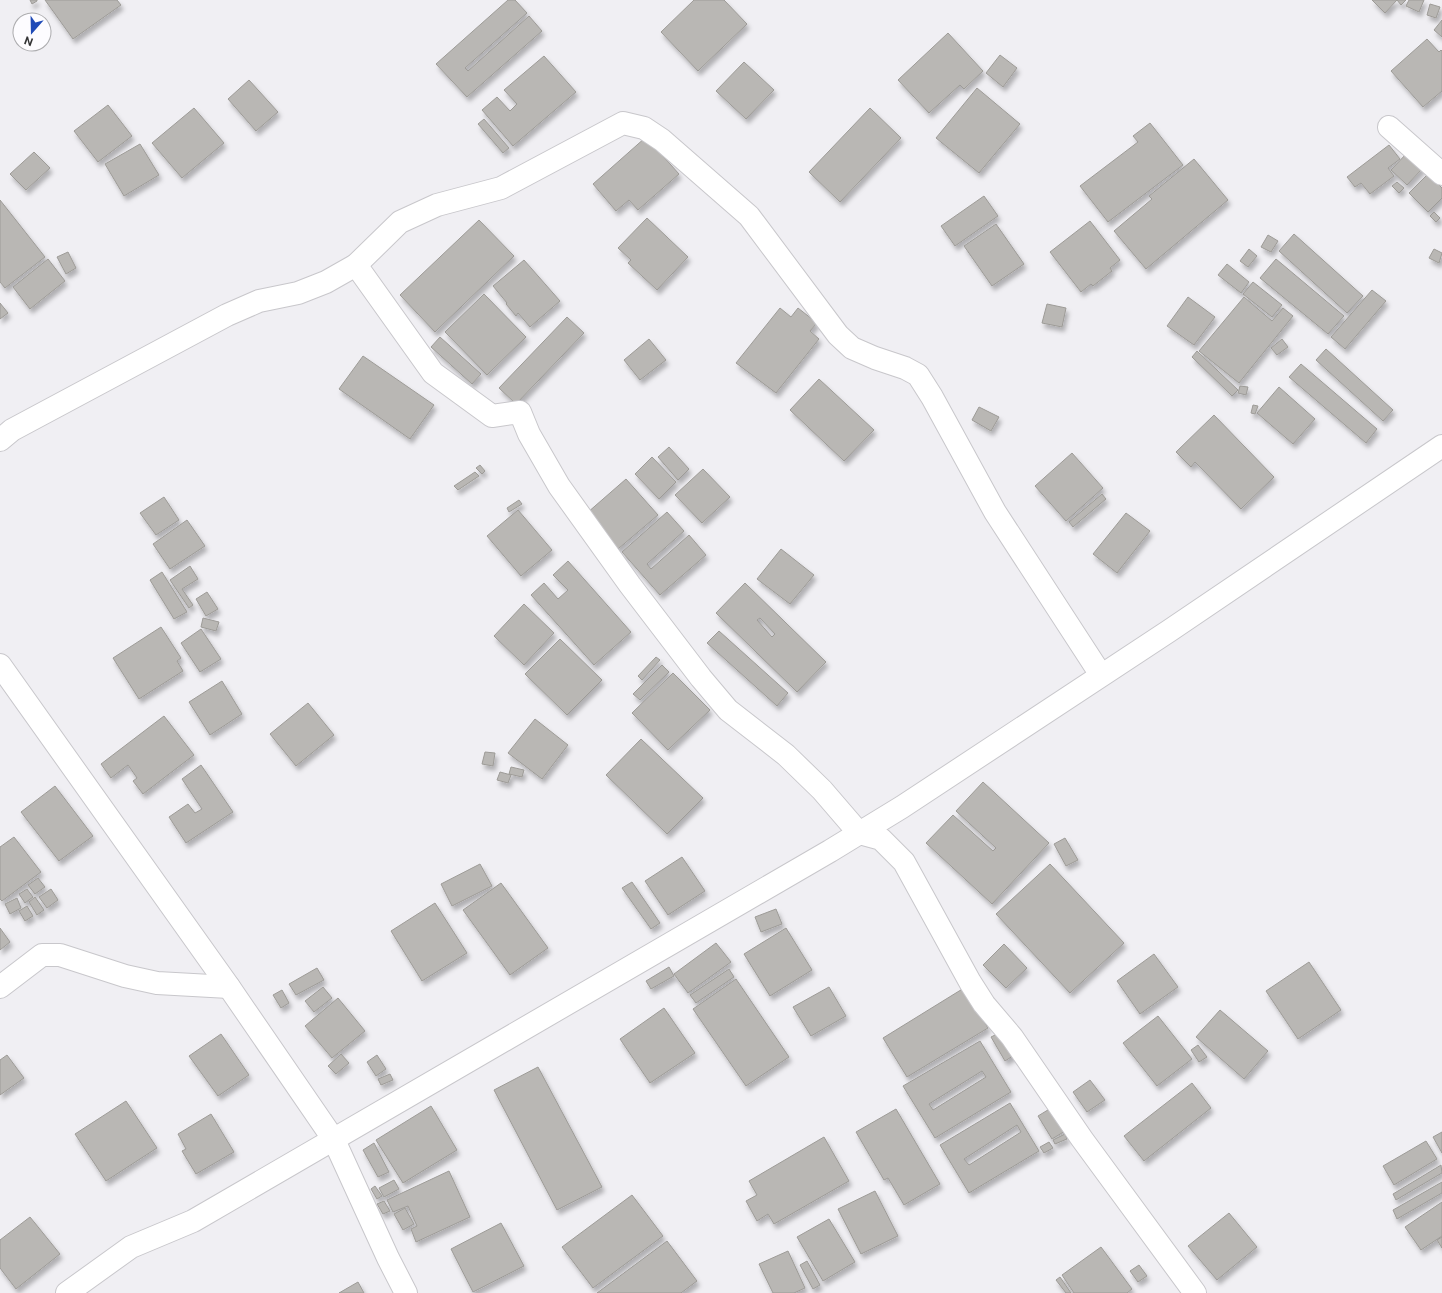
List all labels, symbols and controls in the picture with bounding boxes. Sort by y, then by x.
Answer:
north arrow [12,12,52,52]
text: N [22,34,35,49]

